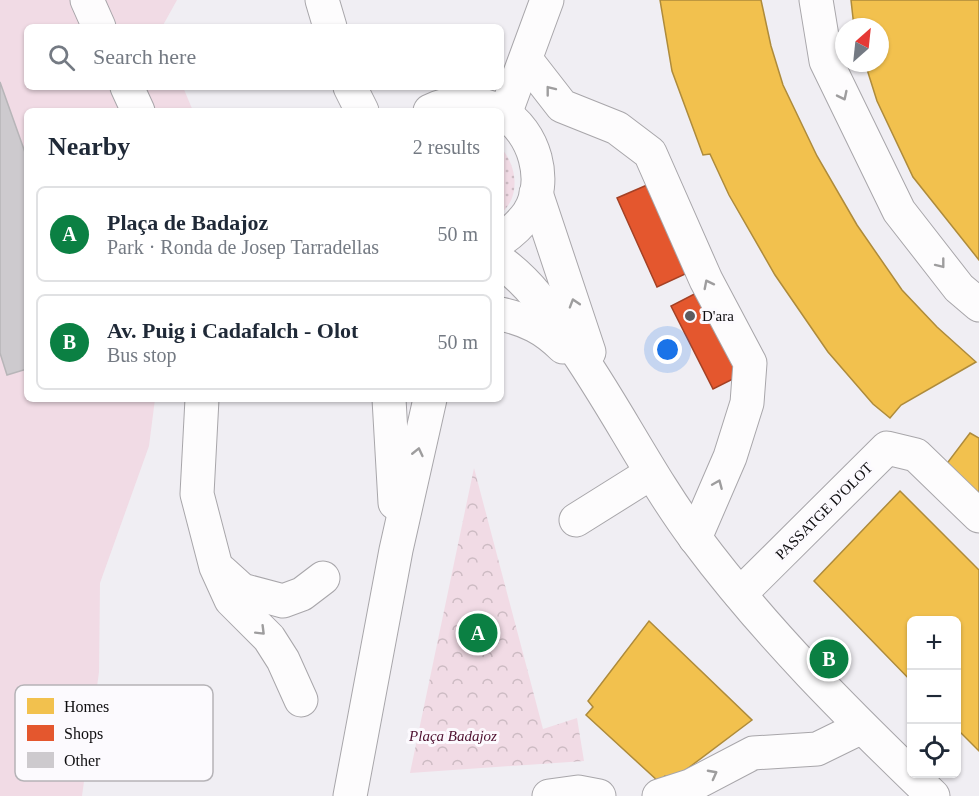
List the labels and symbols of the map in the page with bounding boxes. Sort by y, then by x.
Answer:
north arrow [835,18,889,72]
one-way arrow [546,86,557,97]
one-way arrow [836,89,847,100]
one-way arrow [933,257,944,268]
one-way arrow [704,279,715,290]
one-way arrow [569,298,581,309]
place label: D'ara [702,308,734,324]
marker: D'ara [683,309,697,323]
your location [653,335,682,364]
one-way arrow [411,447,424,457]
street label: PASSATGE D'OLOT [772,459,876,563]
one-way arrow [711,479,723,490]
pin: A [458,610,498,656]
one-way arrow [254,623,265,634]
pin: B [810,636,848,682]
legend [15,685,213,781]
text: Homes [64,698,109,715]
text: Shops [64,725,103,743]
park label: Plaça Badajoz [408,728,497,744]
text: Other [64,752,101,769]
one-way arrow [706,770,717,781]

